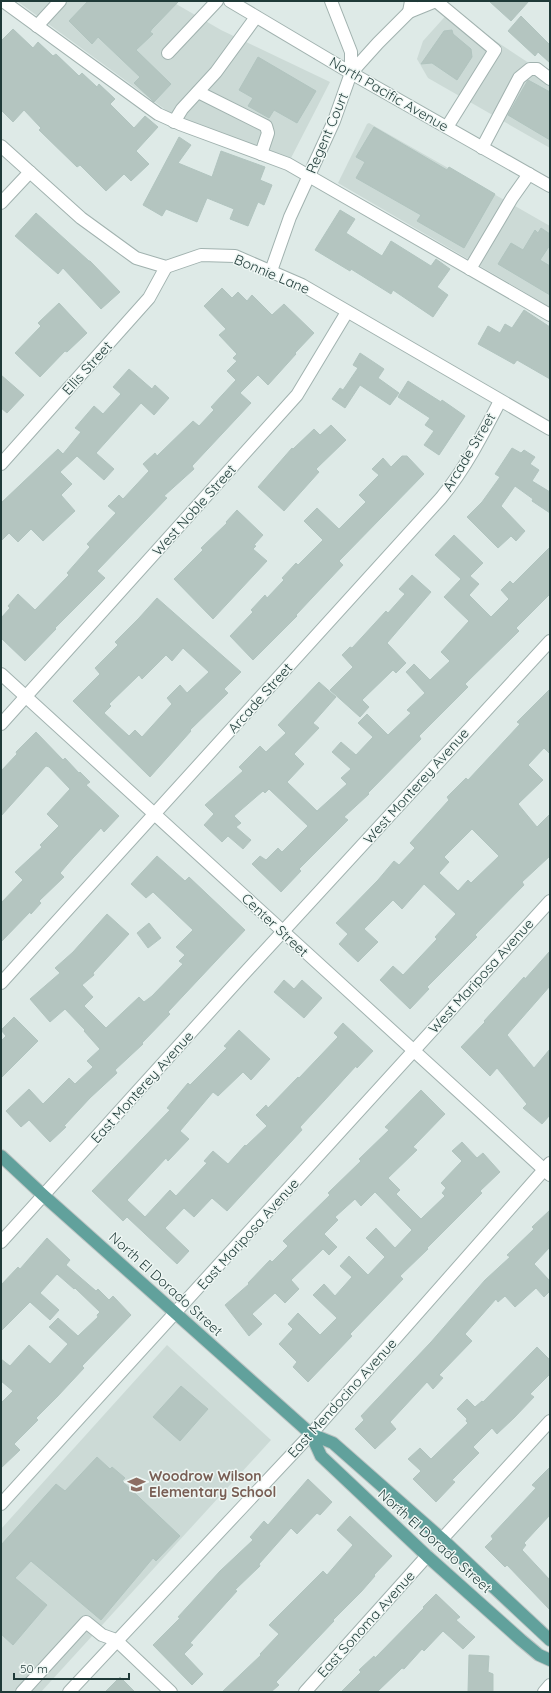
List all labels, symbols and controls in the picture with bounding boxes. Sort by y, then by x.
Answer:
street label: North Pacific Avenue [326,53,452,135]
street label: Regent Court [302,90,352,176]
street label: Bonnie Lane [231,250,313,298]
street label: Ellis Street [58,337,116,399]
street label: Arcade Street [439,409,500,495]
street label: West Noble Street [148,460,240,559]
street label: Arcade Street [224,659,296,737]
street label: West Monterey Avenue [359,724,473,848]
street label: Center Street [238,889,312,961]
street label: West Mariposa Avenue [425,915,537,1037]
street label: East Monterey Avenue [87,1027,197,1147]
street label: East Mariposa Avenue [193,1174,303,1293]
street label: North El Dorado Street [105,1228,227,1340]
street label: East Mendocino Avenue [284,1334,400,1461]
place label: Woodrow Wilson Elementary School [149,1467,276,1501]
school or university icon: Woodrow Wilson Elementary School [126,1474,146,1494]
street label: North El Dorado Street [374,1485,496,1597]
street label: East Sonoma Avenue [313,1567,419,1681]
scale bar [14,1655,129,1681]
text: 50 m [20,1661,48,1676]

